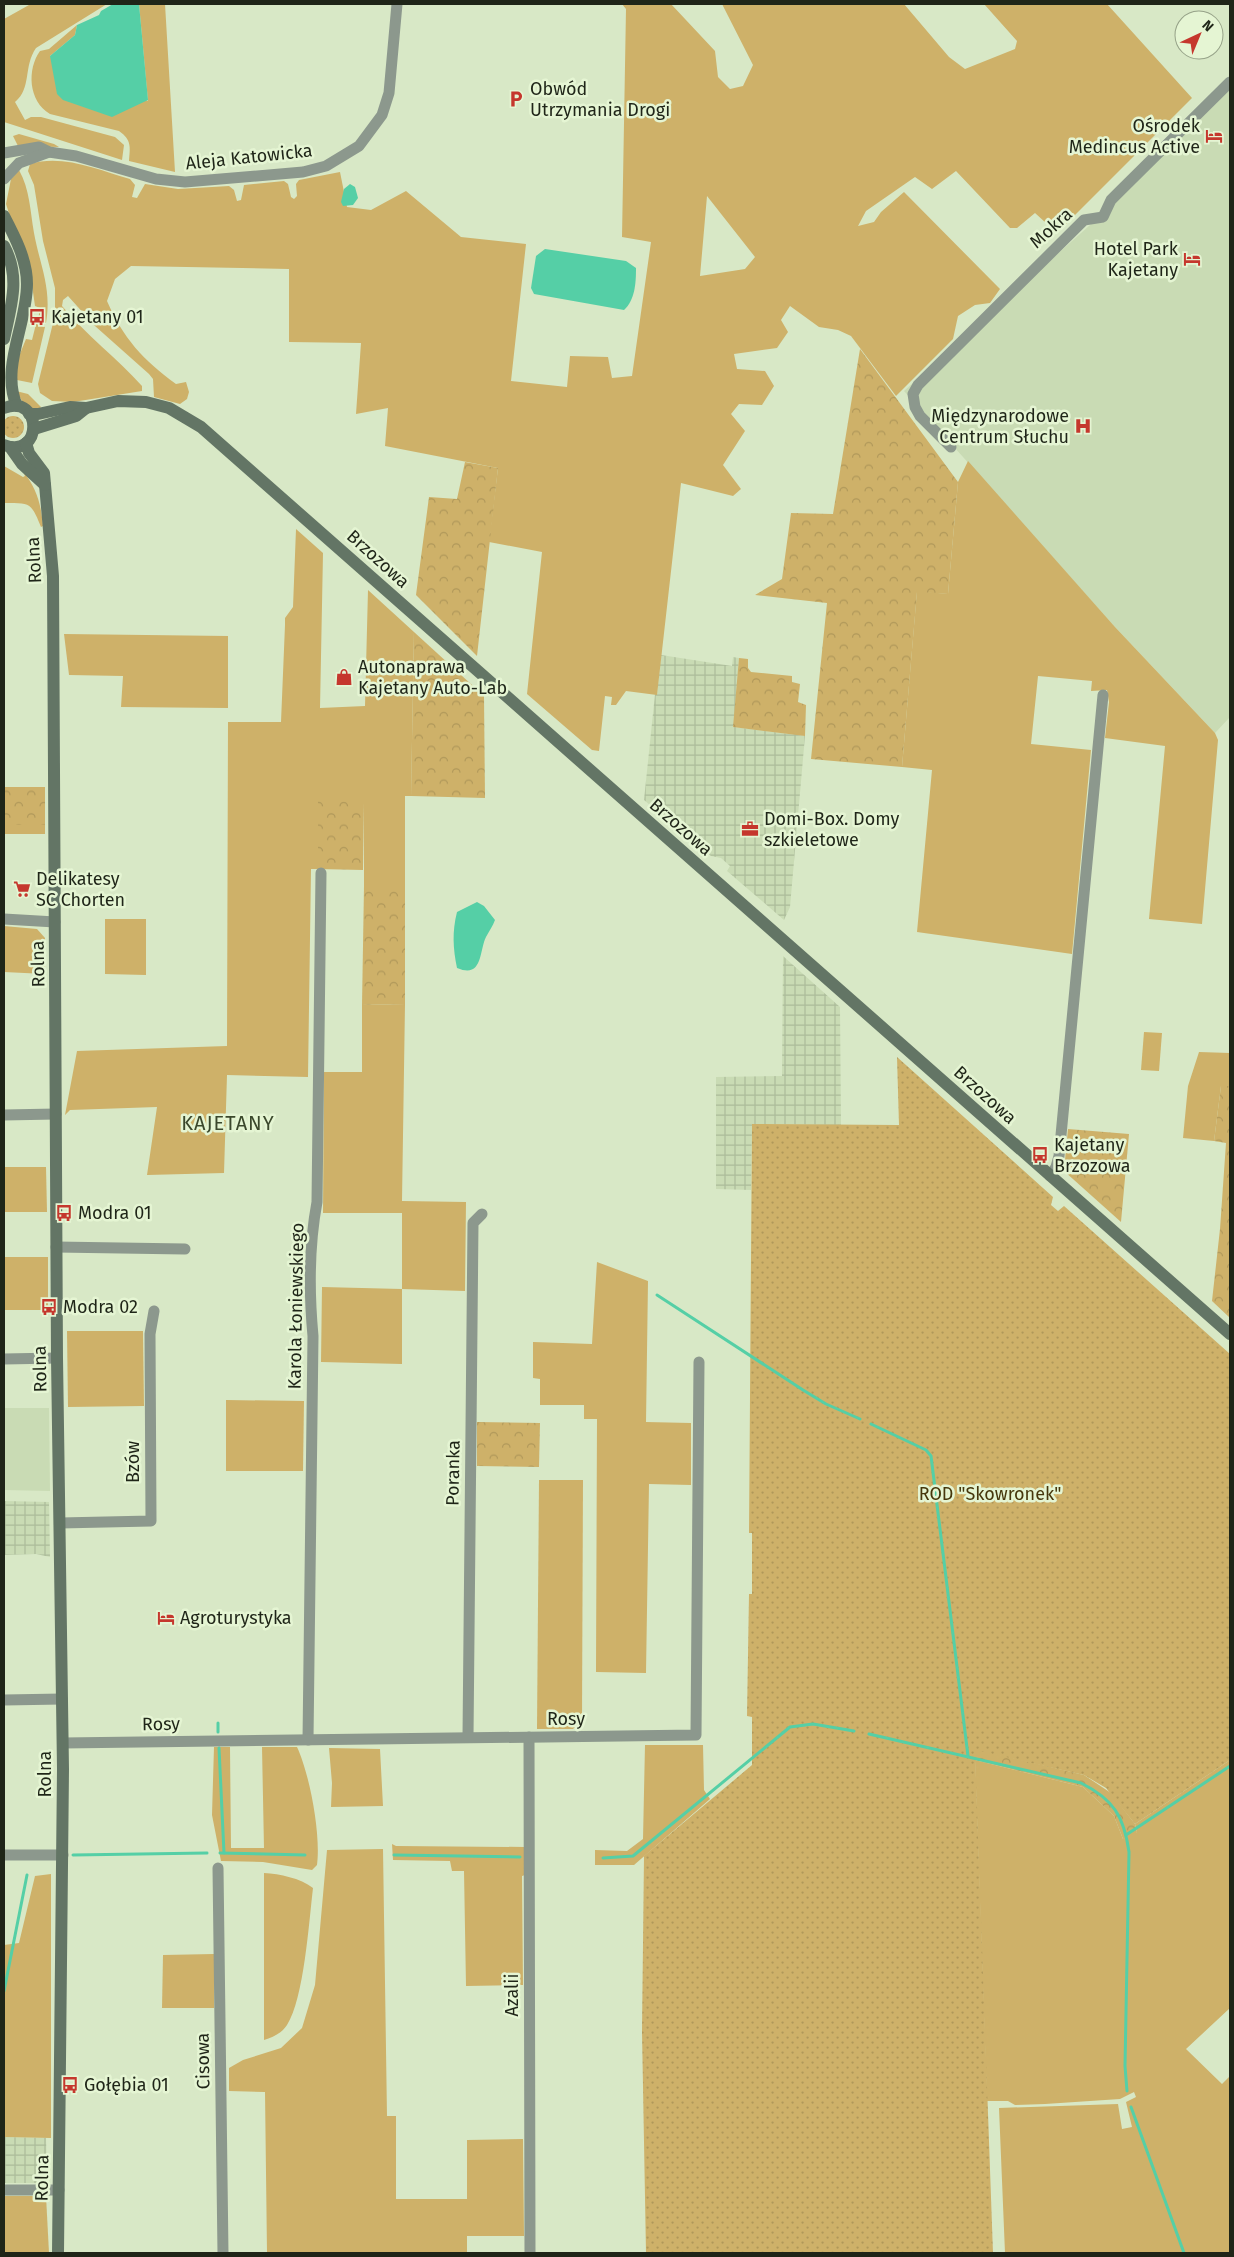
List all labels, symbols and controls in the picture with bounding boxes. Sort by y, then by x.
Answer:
north arrow [1174,10,1224,60]
text: N [1198,17,1217,35]
place label: Obwód Utrzymania Drogi [530,78,670,121]
parking icon: Obwód Utrzymania Drogi [506,89,526,109]
place label: Ośrodek Medincus Active [1069,115,1201,158]
hotel icon: Ośrodek Medincus Active [1204,126,1224,146]
street label: Aleja Katowicka [185,139,313,175]
street label: Mokra [1025,203,1077,253]
place label: Hotel Park Kajetany [1094,238,1179,281]
hotel icon: Hotel Park Kajetany [1182,249,1202,269]
place label: Kajetany 01 [51,306,144,328]
bus stop icon: Kajetany 01 [27,307,47,327]
place label: Międzynarodowe Centrum Słuchu [931,405,1069,448]
hospital icon: Międzynarodowe Centrum Słuchu [1073,416,1093,436]
street label: Brzozowa [342,525,414,593]
street label: Rolna [22,536,46,584]
place label: Autonaprawa Kajetany Auto-Lab [358,656,507,699]
shop icon: Autonaprawa Kajetany Auto-Lab [334,667,354,687]
street label: Brzozowa [645,794,717,860]
place label: Domi-Box. Domy szkieletowe [764,808,899,851]
office icon: Domi-Box. Domy szkieletowe [740,819,760,839]
place label: Delikatesy SC Chorten [36,868,125,911]
supermarket icon: Delikatesy SC Chorten [12,879,32,899]
street label: Rolna [27,940,49,988]
street label: Brzozowa [949,1061,1021,1129]
district label: KAJETANY [181,1111,275,1135]
place label: Kajetany Brzozowa [1054,1134,1131,1177]
bus stop icon: Kajetany Brzozowa [1030,1145,1050,1165]
place label: Modra 01 [78,1202,152,1224]
bus stop icon: Modra 01 [54,1203,74,1223]
street label: Karola Łoniewskiego [284,1222,308,1390]
place label: Modra 02 [63,1296,138,1318]
bus stop icon: Modra 02 [39,1297,59,1317]
street label: Rolna [29,1345,51,1393]
street label: Poranka [441,1440,465,1506]
street label: Bzów [122,1441,144,1483]
park label: ROD "Skowronek" [919,1483,1061,1505]
place label: Agroturystyka [180,1607,292,1629]
hotel icon: Agroturystyka [156,1608,176,1628]
street label: Rosy [547,1708,585,1730]
street label: Rosy [142,1713,180,1735]
street label: Rolna [34,1751,56,1797]
street label: Azalii [501,1974,523,2016]
street label: Cisowa [192,2033,214,2089]
place label: Gołębia 01 [84,2074,169,2096]
bus stop icon: Gołębia 01 [60,2075,80,2095]
street label: Rolna [31,2154,53,2202]

